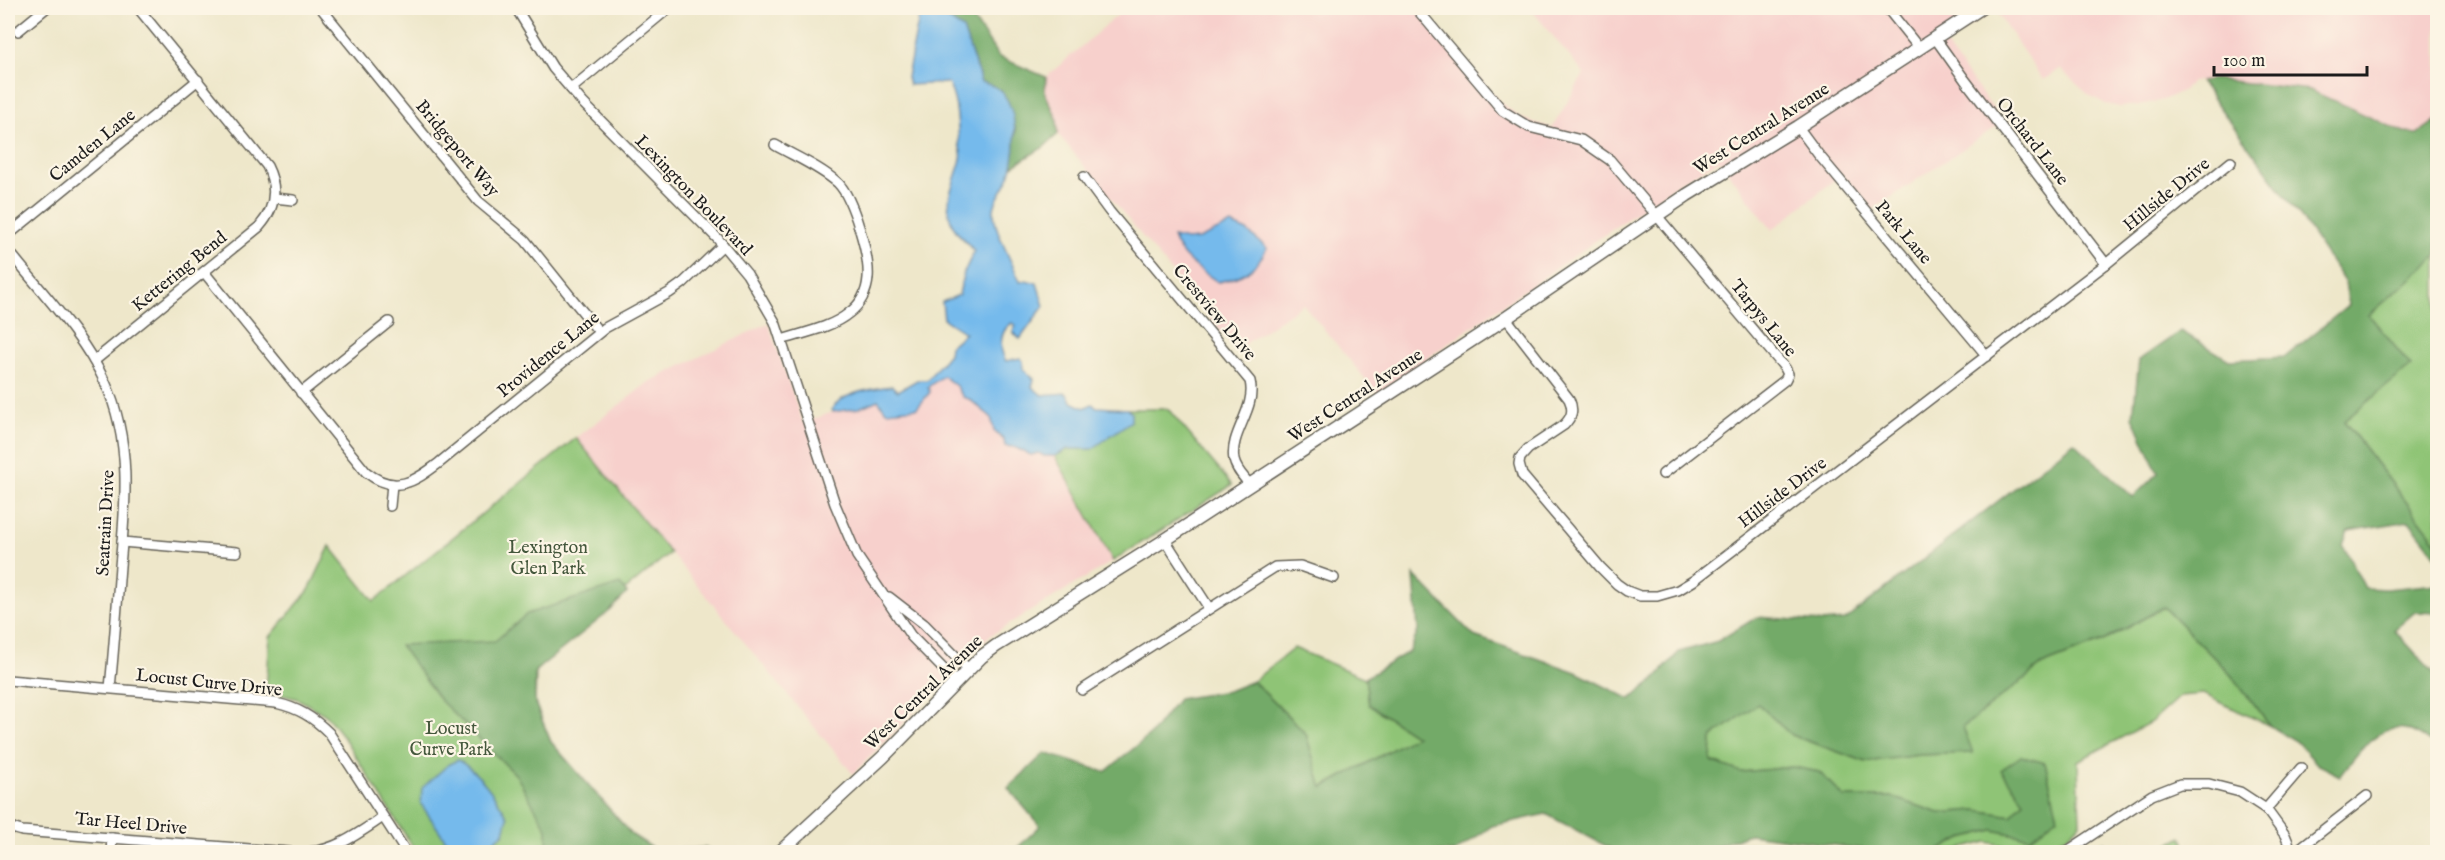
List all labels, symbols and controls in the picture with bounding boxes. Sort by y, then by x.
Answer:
scale bar [2214,39,2367,77]
text: 100 m [2223,50,2265,73]
street label: West Central Avenue [1690,78,1834,180]
street label: Orchard Lane [1990,93,2073,190]
street label: Bridgeport Way [410,96,504,202]
street label: Camden Lane [45,104,141,188]
street label: Lexington Boulevard [629,131,757,262]
street label: Hillside Drive [2119,153,2215,237]
street label: Park Lane [1869,196,1936,270]
street label: Kettering Bend [128,226,233,318]
street label: Crestview Drive [1167,260,1261,366]
street label: Tarpys Lane [1725,275,1801,362]
street label: Providence Lane [493,307,605,403]
street label: West Central Avenue [1284,344,1428,448]
street label: Hillside Drive [1734,452,1832,534]
street label: Seatrain Drive [92,470,121,577]
park label: Lexington Glen Park [508,537,588,581]
street label: West Central Avenue [860,631,988,756]
street label: Locust Curve Drive [135,664,283,703]
park label: Locust Curve Park [409,718,493,762]
street label: Tar Heel Drive [74,808,188,841]

